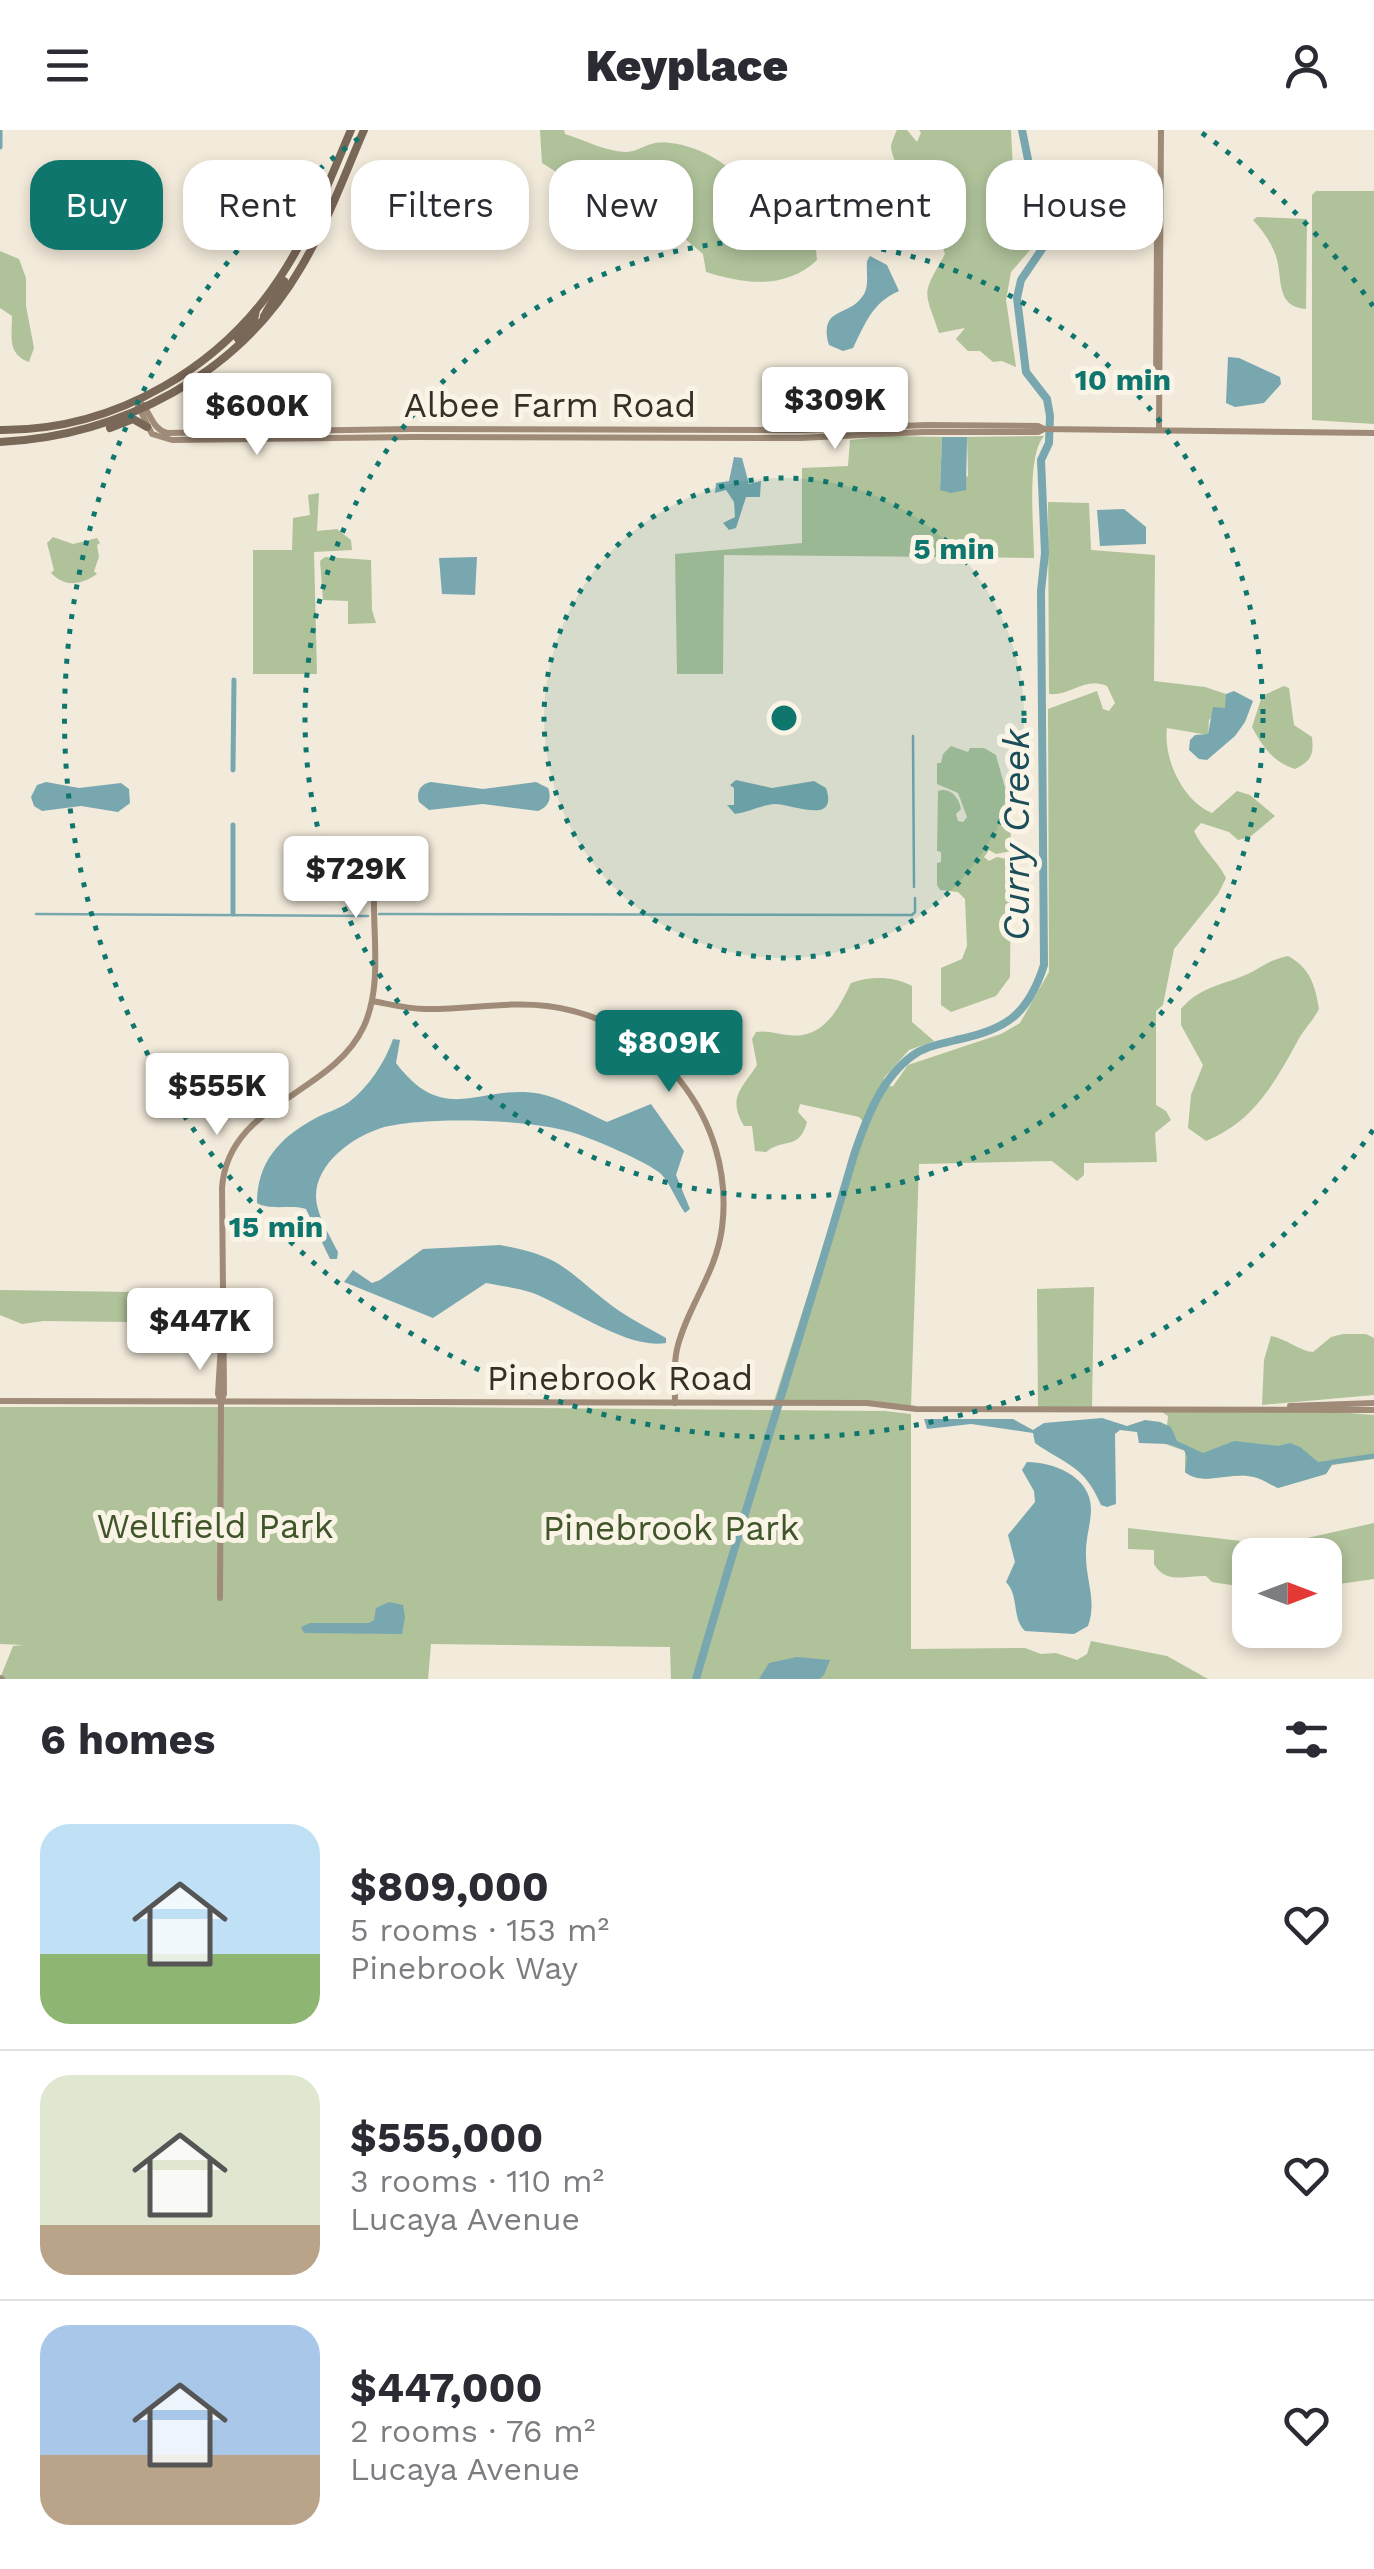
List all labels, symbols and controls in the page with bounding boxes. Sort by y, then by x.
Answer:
icon: menu [40,38,95,93]
icon: person [1279,38,1334,93]
text: Keyplace [586,39,788,92]
chip: Buy [30,160,163,250]
chip: Rent [183,160,331,250]
chip: Filters [351,160,529,250]
chip: New [549,160,693,250]
chip: Apartment [713,160,966,250]
chip: House [986,160,1163,250]
text: 10 min [1075,362,1171,397]
pin: $309K [765,367,905,452]
pin: $600K [187,373,327,458]
text: $309K [784,380,886,418]
street label: Albee Farm Road [404,384,696,426]
text: $600K [205,386,309,424]
text: 5 min [913,531,995,566]
centre of rings [766,700,802,736]
water label: Curry Creek [994,727,1038,941]
pin: $729K [286,836,426,921]
text: $729K [306,849,406,887]
pin: $809K [599,1010,739,1095]
text: $809K [617,1023,721,1061]
pin: $555K [147,1053,287,1138]
text: $555K [168,1066,266,1104]
text: 15 min [229,1209,323,1244]
pin: $447K [130,1288,270,1373]
text: $447K [149,1301,251,1339]
street label: Pinebrook Road [487,1357,753,1399]
park label: Wellfield Park [96,1505,334,1547]
park label: Pinebrook Park [543,1507,799,1549]
north arrow [1232,1538,1342,1648]
map controls [1232,1538,1342,1648]
icon: filters [1279,1712,1334,1767]
text: 6 homes [40,1715,215,1764]
text: $809,000 [350,1862,549,1911]
icon: home [120,1864,240,1984]
icon: heart [1279,1897,1334,1952]
text: 5 rooms · 153 m² [350,1911,609,1949]
text: Pinebrook Way [350,1949,578,1987]
text: $555,000 [350,2113,543,2162]
icon: home [120,2115,240,2235]
icon: heart [1279,2148,1334,2203]
text: 3 rooms · 110 m² [350,2162,604,2200]
text: Lucaya Avenue [350,2200,580,2238]
text: $447,000 [350,2363,543,2412]
icon: home [120,2365,240,2485]
icon: heart [1279,2398,1334,2453]
text: 2 rooms · 76 m² [350,2412,596,2450]
text: Lucaya Avenue [350,2450,580,2488]

